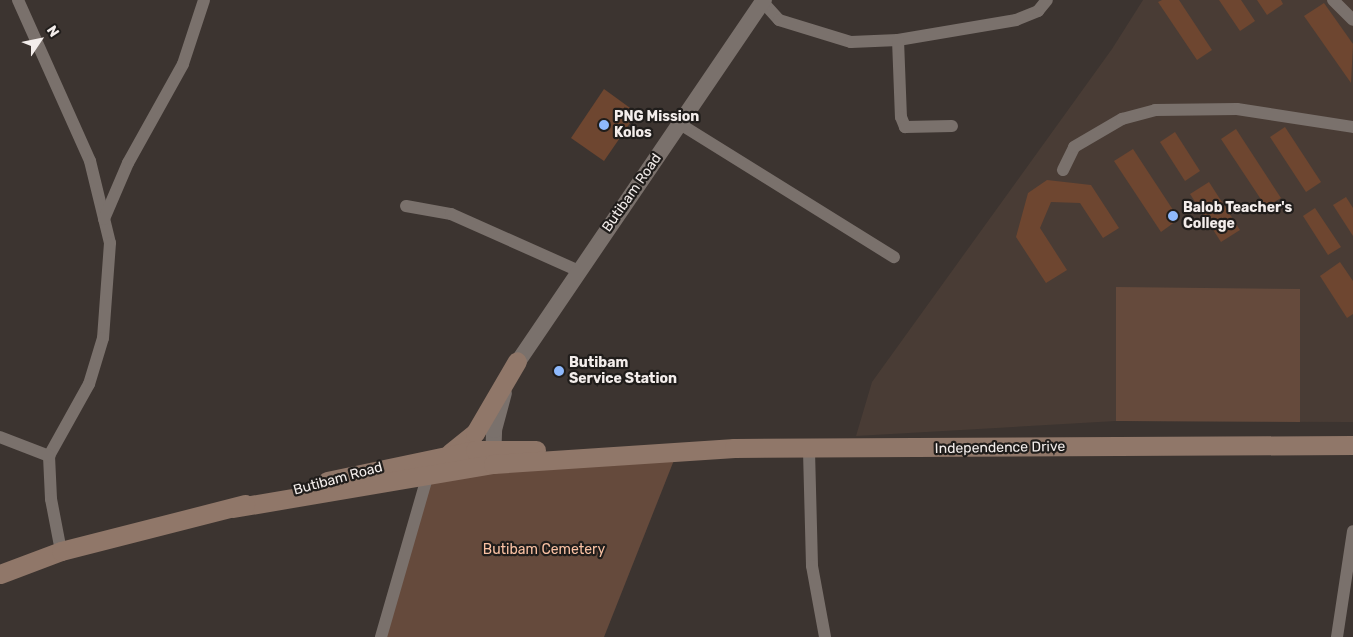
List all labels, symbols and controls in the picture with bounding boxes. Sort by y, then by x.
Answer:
north arrow [15,15,65,65]
text: N [43,22,63,40]
place label: PNG Mission Kolos [614,109,699,142]
marker: PNG Mission Kolos [598,119,610,131]
street label: Butibam Road [599,151,665,235]
place label: Balob Teacher's College [1183,200,1293,232]
marker: Balob Teacher's College [1167,210,1179,222]
place label: Butibam Service Station [569,355,677,388]
marker: Butibam Service Station [553,365,565,377]
street label: Independence Drive [935,438,1065,458]
street label: Butibam Road [292,459,384,499]
park label: Butibam Cemetery [483,542,605,558]

